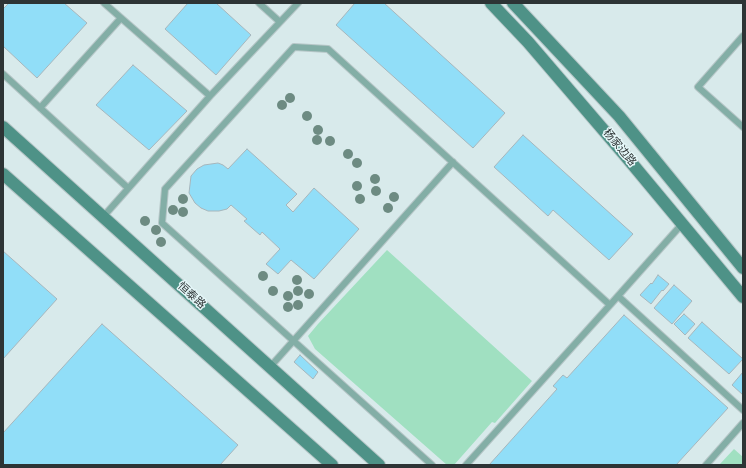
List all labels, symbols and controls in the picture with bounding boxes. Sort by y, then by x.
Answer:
street label: 杨家边路 [600,127,638,169]
street label: 恒泰路 [174,280,208,312]

